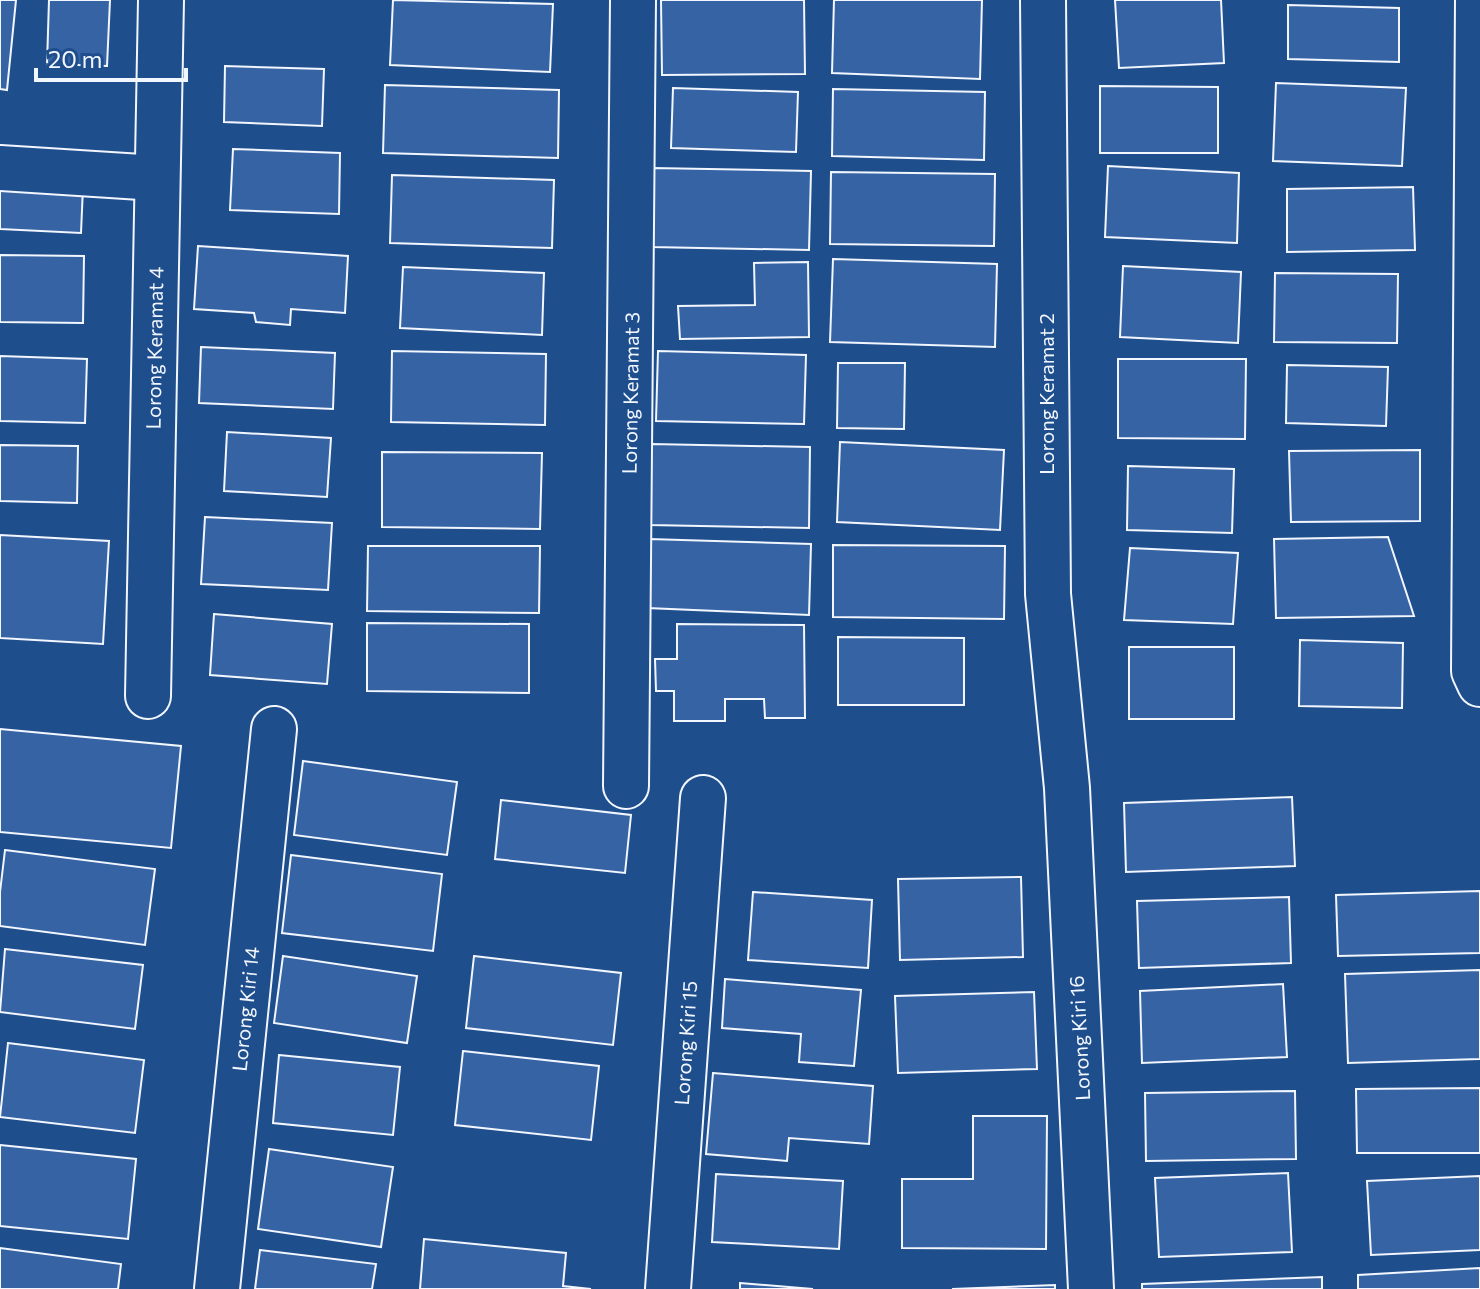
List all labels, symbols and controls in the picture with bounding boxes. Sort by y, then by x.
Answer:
scale bar [36,32,186,82]
text: 20 m [48,44,102,73]
street label: Lorong Keramat 4 [141,267,167,429]
street label: Lorong Keramat 3 [617,312,643,474]
street label: Lorong Keramat 2 [1034,313,1058,475]
street label: Lorong Kiri 14 [227,945,263,1073]
street label: Lorong Kiri 16 [1064,975,1094,1101]
street label: Lorong Kiri 15 [669,980,701,1106]

